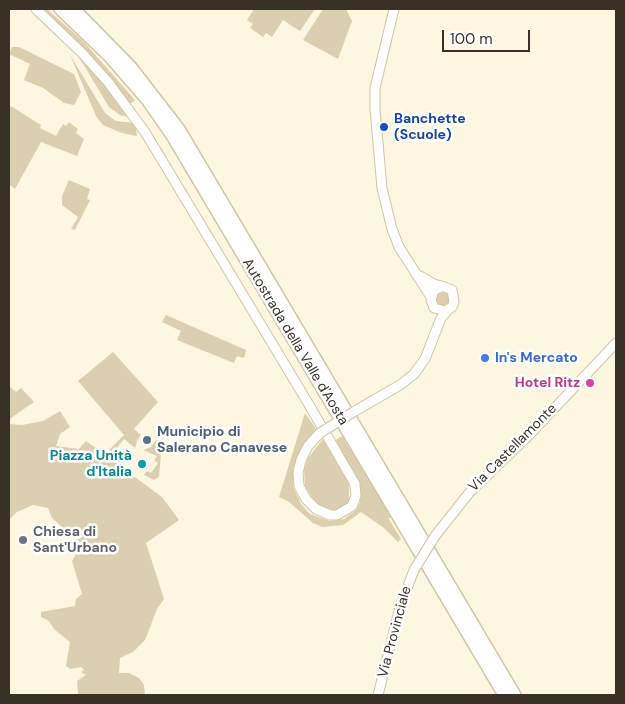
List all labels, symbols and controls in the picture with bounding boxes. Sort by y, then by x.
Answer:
scale bar [445,20,532,52]
text: 100 m [450,29,493,49]
place label: Banchette (Scuole) [394,111,466,144]
marker: Banchette (Scuole) [378,121,390,133]
street label: Autostrada della Valle d'Aosta [238,256,352,428]
place label: In's Mercato [495,350,578,366]
marker: In's Mercato [479,352,491,364]
place label: Hotel Ritz [515,375,580,391]
marker: Hotel Ritz [584,377,596,389]
street label: Via Castellamonte [465,400,561,496]
place label: Municipio di Salerano Canavese [157,424,287,457]
marker: Municipio di Salerano Canavese [141,434,153,446]
place label: Piazza Unità d'Italia [50,448,132,481]
marker: Piazza Unità d'Italia [136,458,148,470]
place label: Chiesa di Sant'Urbano [33,524,117,556]
marker: Chiesa di Sant'Urbano [17,534,29,546]
street label: Via Provinciale [375,584,415,680]

